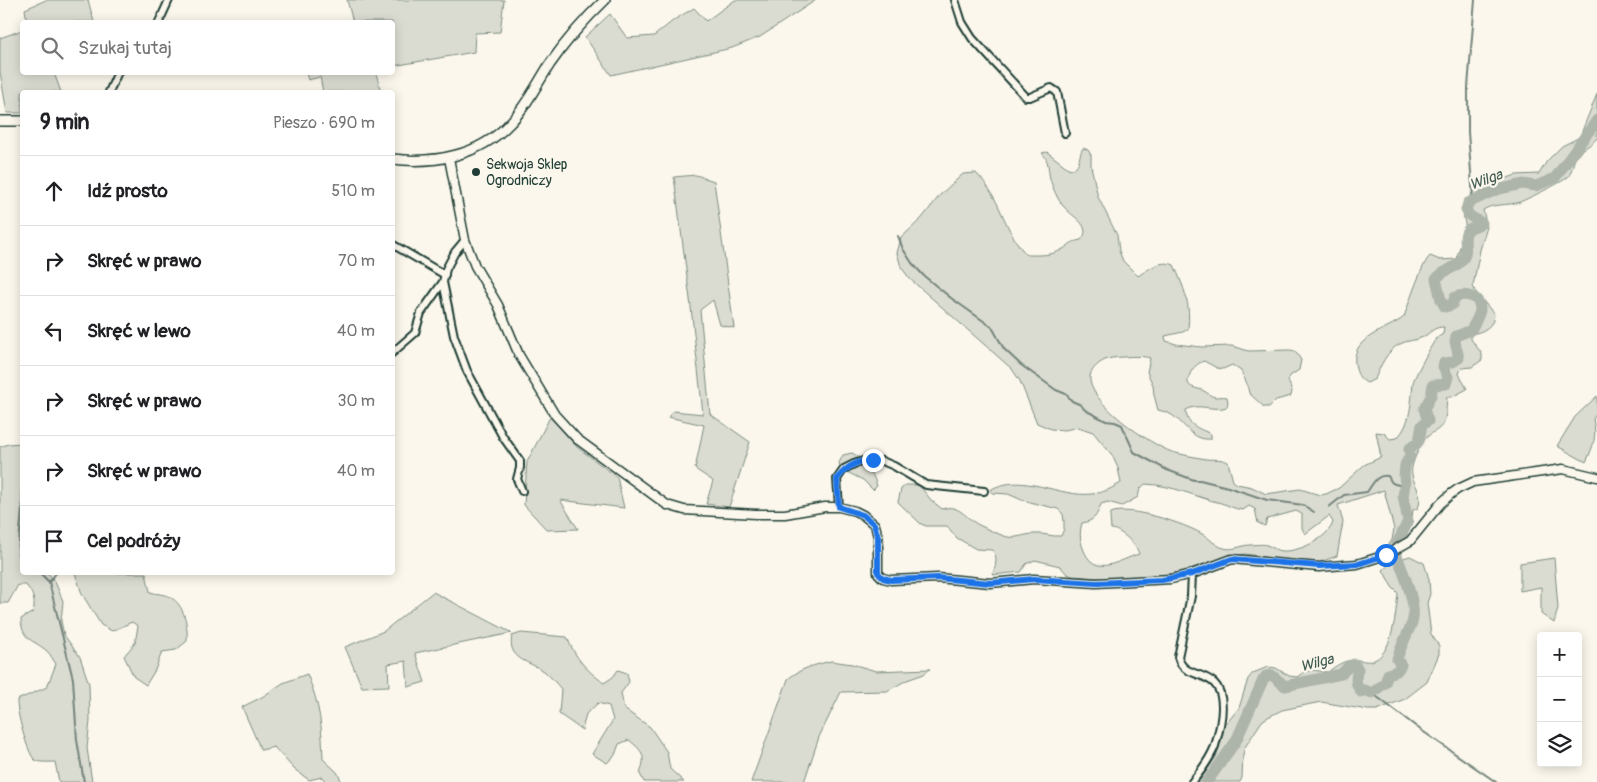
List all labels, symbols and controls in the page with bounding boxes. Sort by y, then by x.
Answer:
search box [20,20,395,75]
icon: search [38,34,66,62]
text: Szukaj tutaj [78,36,172,60]
text: 9 min [40,109,89,136]
text: Pieszo · 690 m [273,113,375,133]
place label: Sekwoja Sklep Ogrodniczy [486,156,568,189]
water label: Wilga [1467,165,1506,195]
marker: Sekwoja Sklep Ogrodniczy [470,166,482,178]
icon: ahead [40,177,68,205]
text: Idź prosto [87,179,168,203]
text: 510 m [331,181,375,201]
icon: right [40,247,68,275]
text: Skręć w prawo [87,249,201,273]
text: 70 m [338,251,375,271]
icon: left [40,317,68,345]
text: Skręć w lewo [87,319,191,343]
text: 40 m [337,321,375,341]
icon: right [40,387,68,415]
text: Skręć w prawo [87,389,201,413]
text: 30 m [337,391,375,411]
route end [862,449,885,472]
icon: right [40,457,68,485]
text: Skręć w prawo [87,459,201,483]
text: 40 m [337,461,375,481]
icon: arrive [40,527,68,555]
text: Cel podróży [87,529,180,553]
route start [1375,544,1398,567]
map controls [1537,632,1582,767]
button: + [1537,632,1582,677]
water label: Wilga [1298,649,1337,676]
button: − [1537,677,1582,722]
button: layers [1537,722,1582,767]

